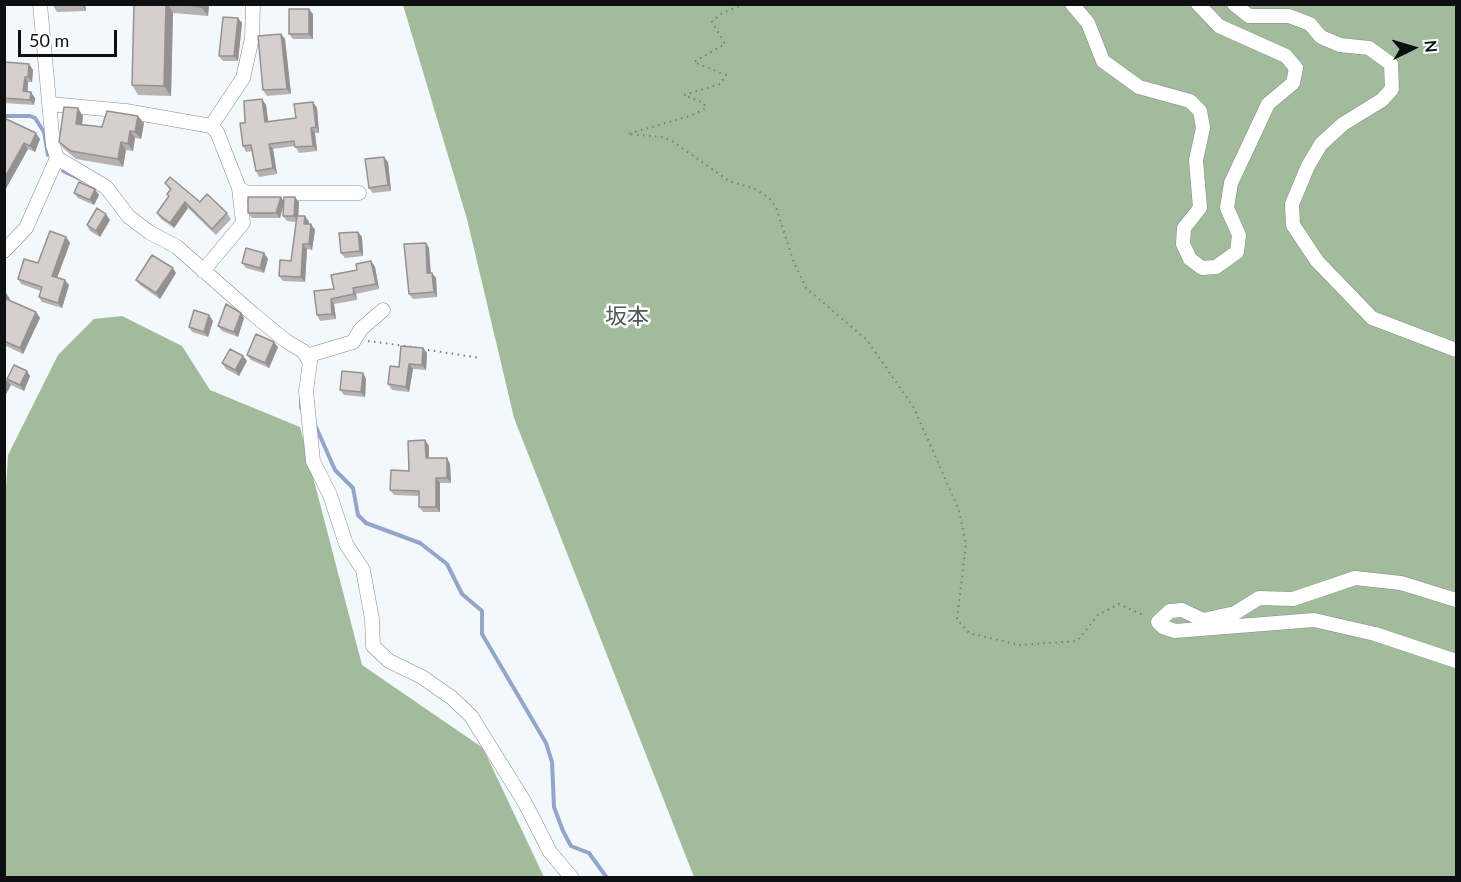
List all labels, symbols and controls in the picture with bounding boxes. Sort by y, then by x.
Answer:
scale bar [21,18,120,56]
north arrow [1383,18,1443,78]
text: 50 m [29,29,69,51]
text: N [1421,39,1441,53]
district label: 坂本 [605,304,649,330]

